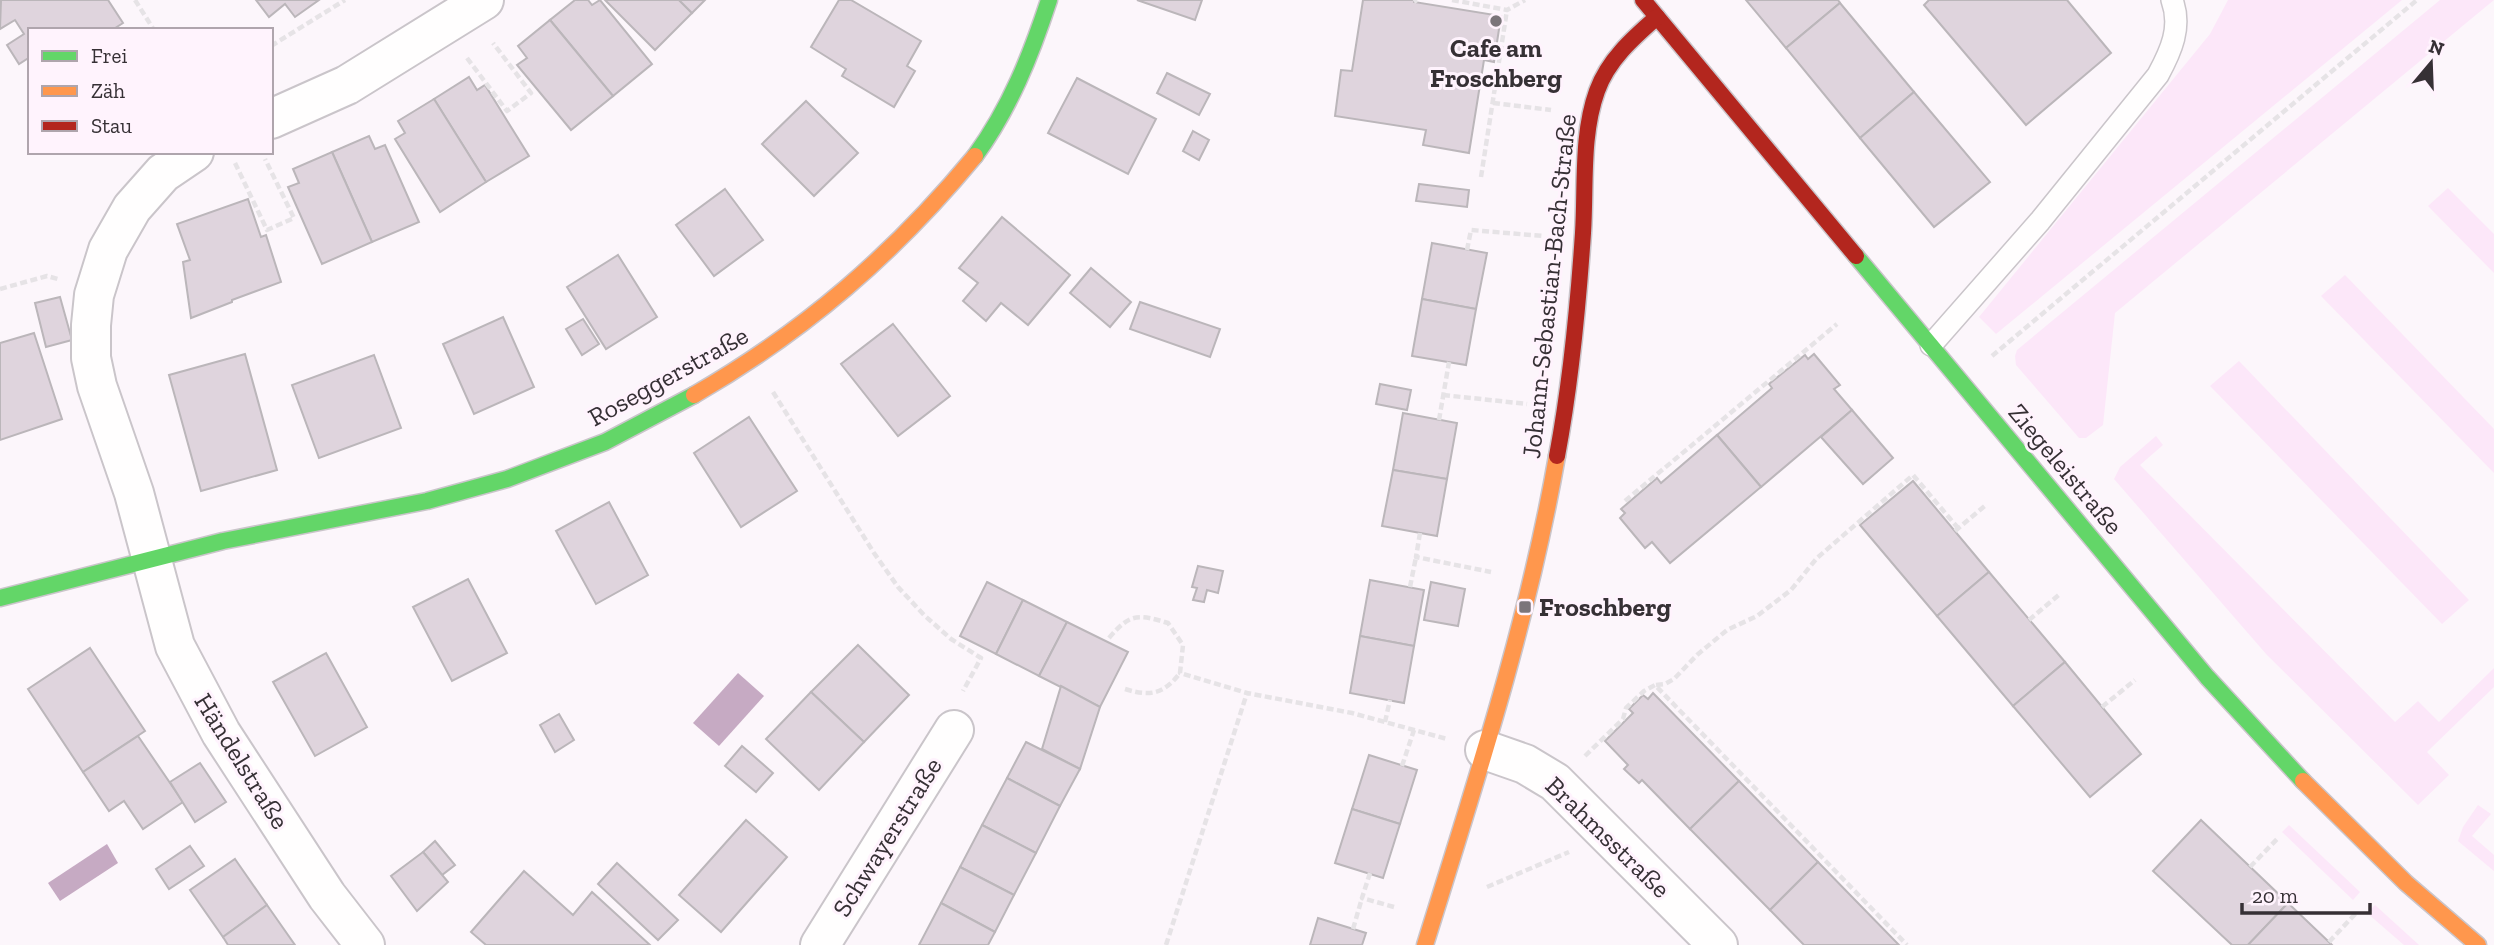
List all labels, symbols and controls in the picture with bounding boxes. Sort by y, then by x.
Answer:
marker: Cafe am Froschberg [1488,13,1504,29]
legend [28,28,273,154]
north arrow [2396,28,2466,98]
place label: Cafe am Froschberg [1430,32,1562,94]
text: N [2426,34,2447,61]
text: Frei [91,43,127,68]
text: Zäh [91,78,125,103]
street label: Johann-Sebastian-Bach-Straße [1515,112,1583,460]
text: Stau [91,113,132,138]
street label: Roseggerstraße [582,319,754,433]
street label: Ziegeleistraße [2002,397,2130,541]
place label: Froschberg [1539,591,1671,623]
marker: Froschberg [1517,599,1533,615]
street label: Händelstraße [188,687,296,835]
street label: Schwayerstraße [825,752,949,922]
street label: Brahmsstraße [1539,769,1677,905]
scale bar [2242,872,2370,916]
text: 20 m [2252,883,2298,908]

